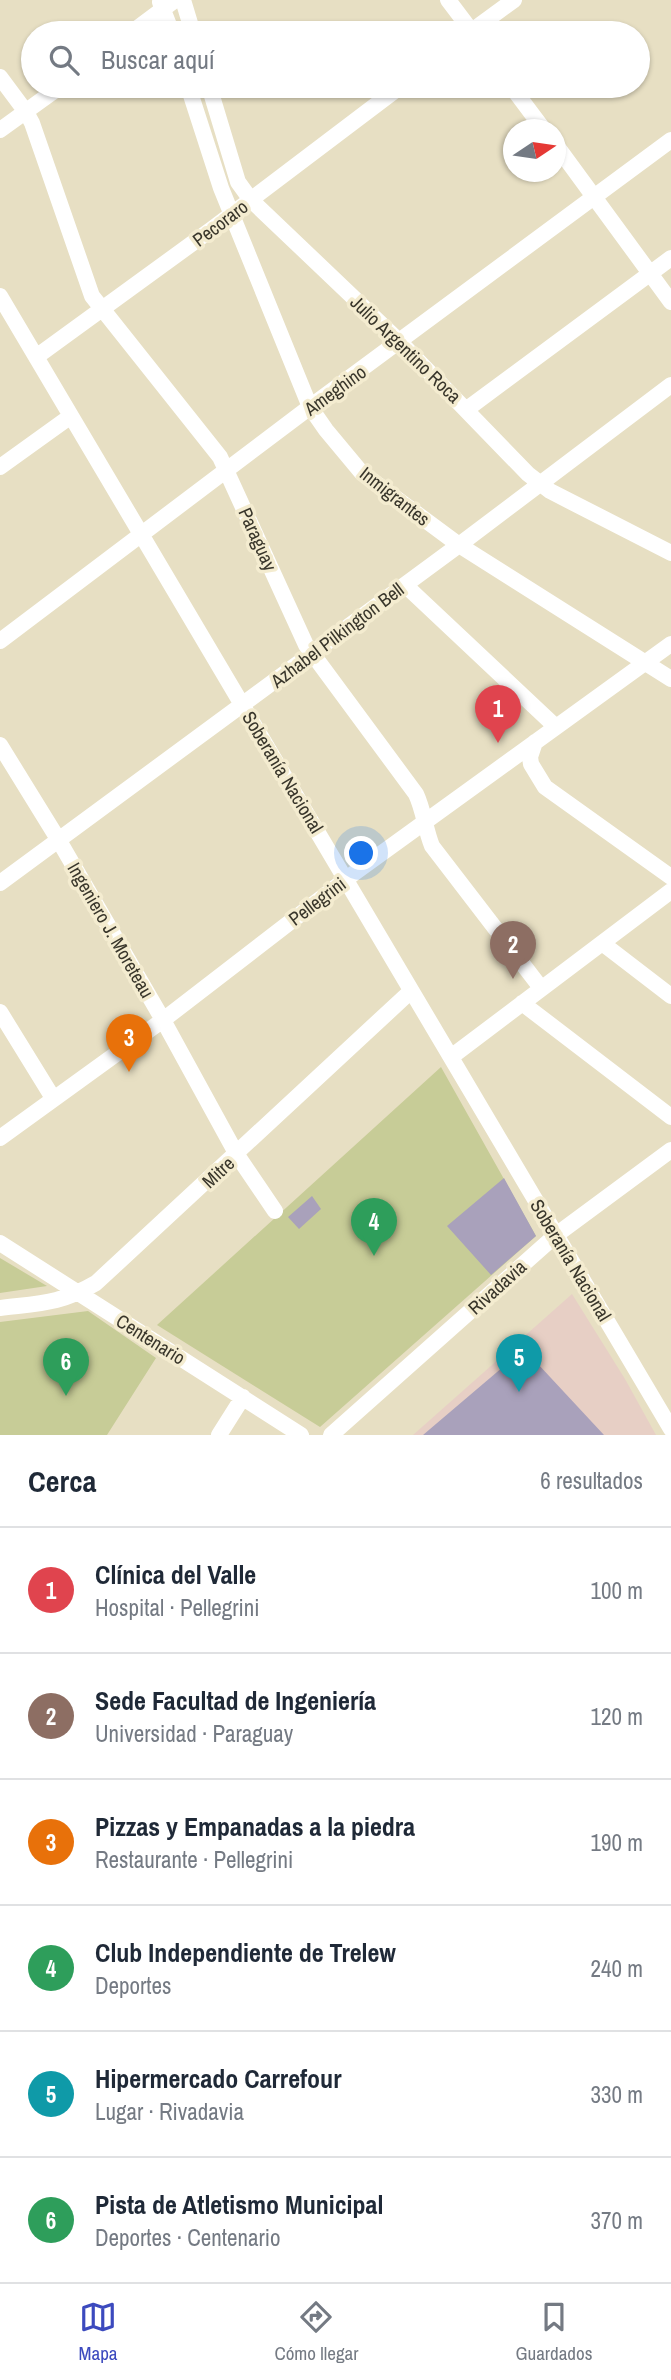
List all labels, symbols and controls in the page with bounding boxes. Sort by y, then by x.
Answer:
search box [21,21,650,98]
icon: search [45,41,83,79]
text: Buscar aquí [101,42,215,77]
north arrow [503,119,566,182]
street label: Pecoraro [187,194,253,252]
street label: Julio Argentino Roca [345,289,467,409]
street label: Ameghino [298,359,371,422]
street label: Inmigrantes [355,460,436,532]
street label: Paraguay [233,503,284,575]
street label: Azhabel Pilkington Bell [264,576,409,694]
pin: 1 [475,685,521,743]
street label: Soberanía Nacional [236,706,330,838]
your location [344,836,378,870]
street label: Ingeniero J. Moreteau [62,857,160,1003]
street label: Pellegrini [283,871,351,931]
pin: 2 [490,921,536,979]
pin: 3 [106,1014,152,1072]
street label: Mitre [196,1150,240,1194]
street label: Soberanía Nacional [524,1194,618,1326]
pin: 4 [351,1198,397,1256]
street label: Rivadavia [462,1254,532,1320]
street label: Centenario [111,1308,191,1370]
pin: 5 [496,1334,542,1392]
pin: 6 [43,1338,89,1396]
text: Cerca [28,1461,96,1501]
text: 6 resultados [540,1465,643,1496]
text: Clínica del Valle [95,1557,256,1592]
text: 1 [46,1575,56,1606]
text: 100 m [591,1575,643,1606]
text: Hospital · Pellegrini [95,1592,260,1623]
text: Sede Facultad de Ingeniería [95,1683,376,1718]
text: 2 [46,1701,56,1732]
text: 120 m [591,1701,643,1732]
text: Universidad · Paraguay [95,1718,293,1749]
text: Pizzas y Empanadas a la piedra [95,1809,415,1844]
text: 3 [46,1827,56,1858]
text: 190 m [591,1827,643,1858]
text: Restaurante · Pellegrini [95,1844,293,1875]
text: Club Independiente de Trelew [95,1935,396,1970]
text: 4 [46,1953,56,1984]
text: 240 m [591,1953,643,1984]
text: Deportes [95,1970,172,2001]
text: Hipermercado Carrefour [95,2061,341,2096]
text: 5 [46,2079,56,2110]
text: 330 m [591,2079,643,2110]
text: Lugar · Rivadavia [95,2096,244,2127]
text: Pista de Atletismo Municipal [95,2187,383,2222]
text: 6 [46,2205,56,2236]
text: 370 m [591,2205,643,2236]
text: Deportes · Centenario [95,2222,281,2253]
tab: Mapa [78,2298,117,2366]
tab: Cómo llegar [274,2298,358,2366]
tab: Guardados [515,2298,592,2366]

